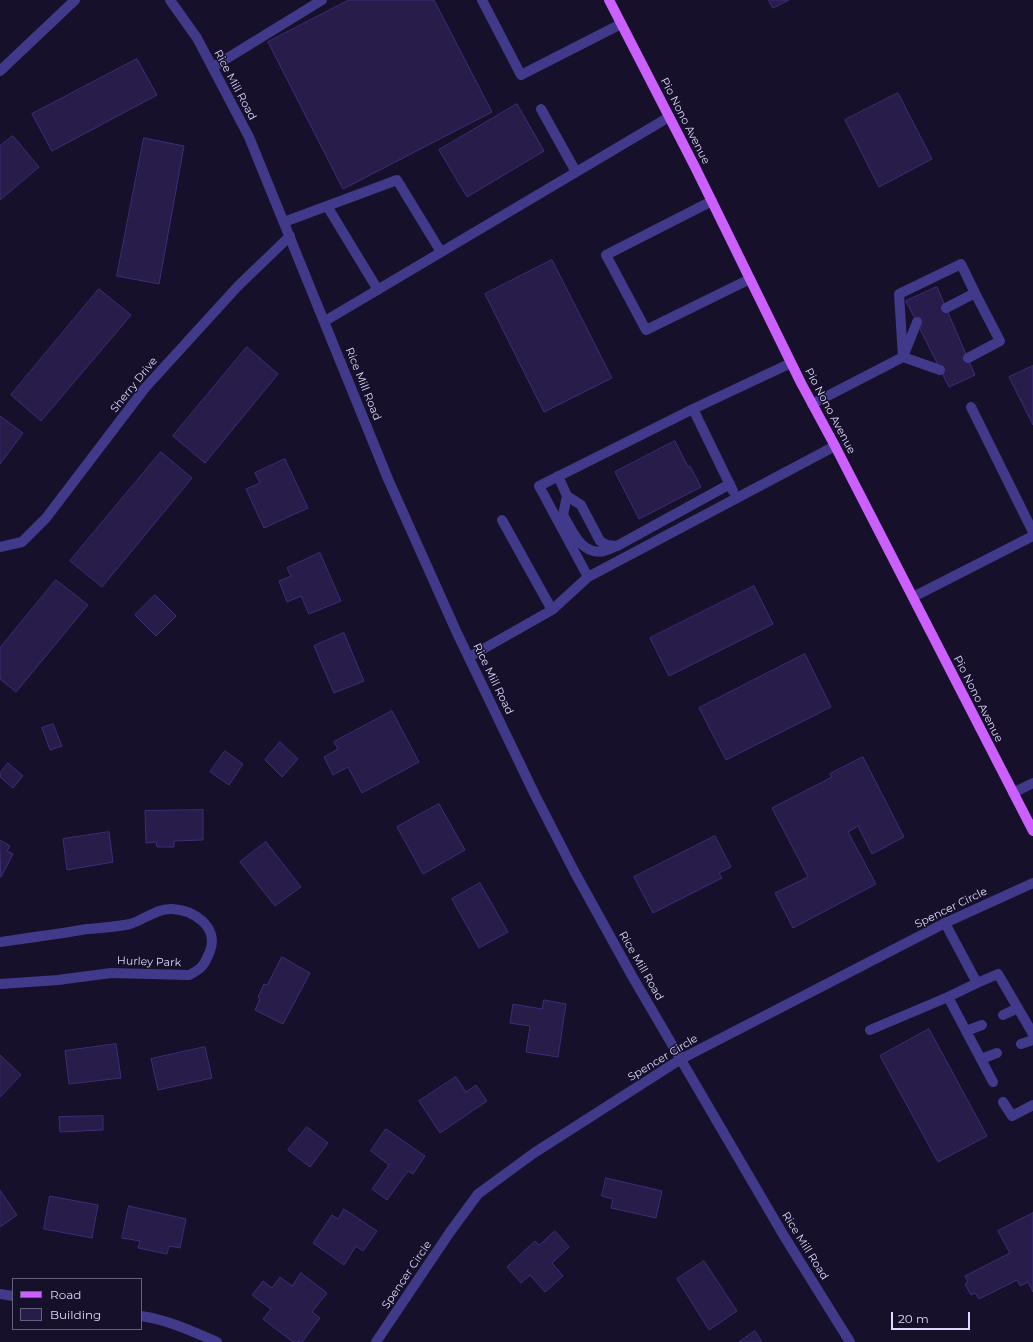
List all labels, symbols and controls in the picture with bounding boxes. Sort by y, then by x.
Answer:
street label: Rice Mill Road [211,48,259,122]
street label: Pio Nono Avenue [658,76,712,166]
street label: Rice Mill Road [342,346,384,422]
street label: Sherry Drive [108,355,160,415]
street label: Pio Nono Avenue [802,366,858,456]
street label: Rice Mill Road [470,641,516,717]
street label: Pio Nono Avenue [951,654,1005,744]
street label: Spencer Circle [913,885,989,931]
street label: Rice Mill Road [616,929,666,1003]
street label: Hurley Park [117,954,181,970]
street label: Spencer Circle [626,1032,700,1084]
street label: Rice Mill Road [779,1210,831,1282]
street label: Spencer Circle [379,1239,435,1311]
legend [12,1278,142,1330]
text: Road [50,1287,81,1302]
scale bar [893,1304,972,1330]
text: Building [50,1307,101,1322]
text: 20 m [898,1311,929,1326]

